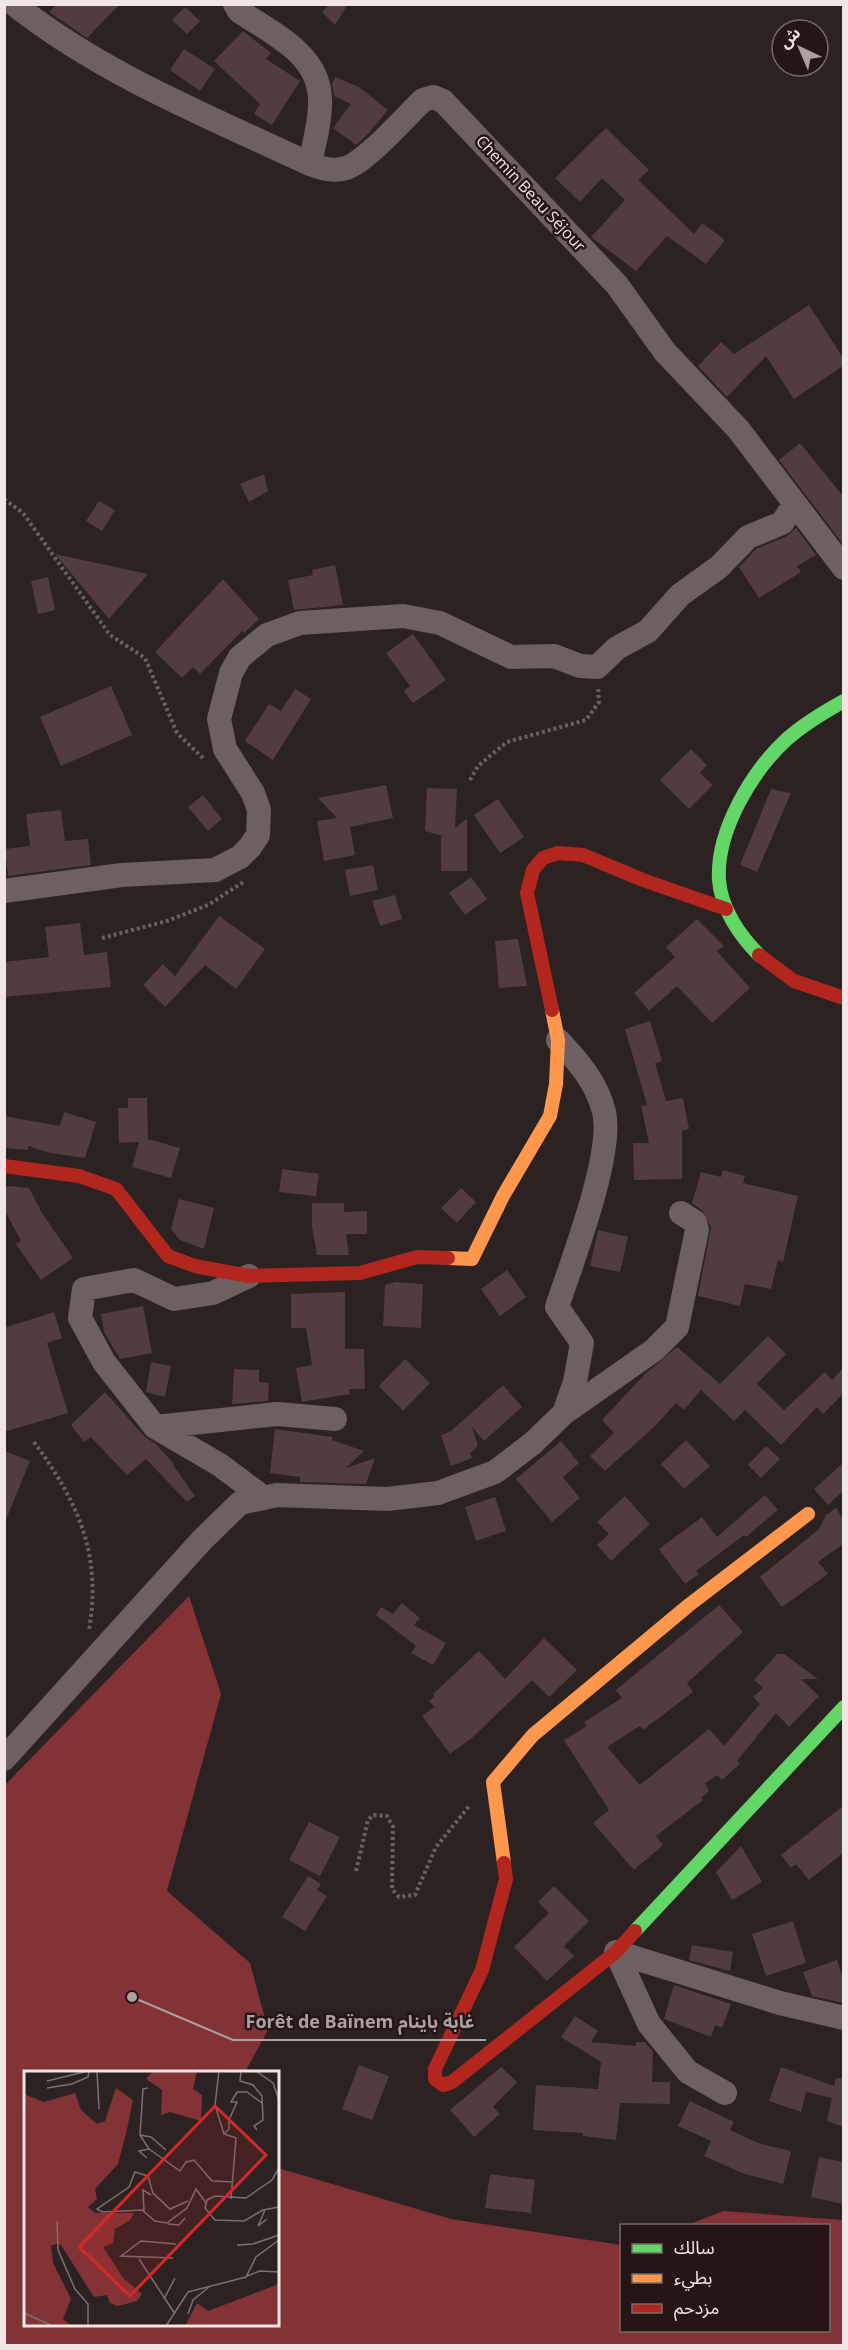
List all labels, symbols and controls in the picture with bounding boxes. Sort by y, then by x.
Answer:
north arrow [770,18,830,78]
text: ش [774,22,805,53]
street label: Chemin Beau Séjour [471,130,591,256]
callout: Forêt de Baïnem غابة باينام [233,2004,486,2040]
text: Forêt de Baïnem غابة باينام [246,2009,474,2035]
inset map [24,2071,279,2326]
legend [620,2224,830,2332]
text: سالك [674,2235,715,2259]
text: بطيء [674,2265,712,2291]
text: مزدحم [674,2295,719,2321]

